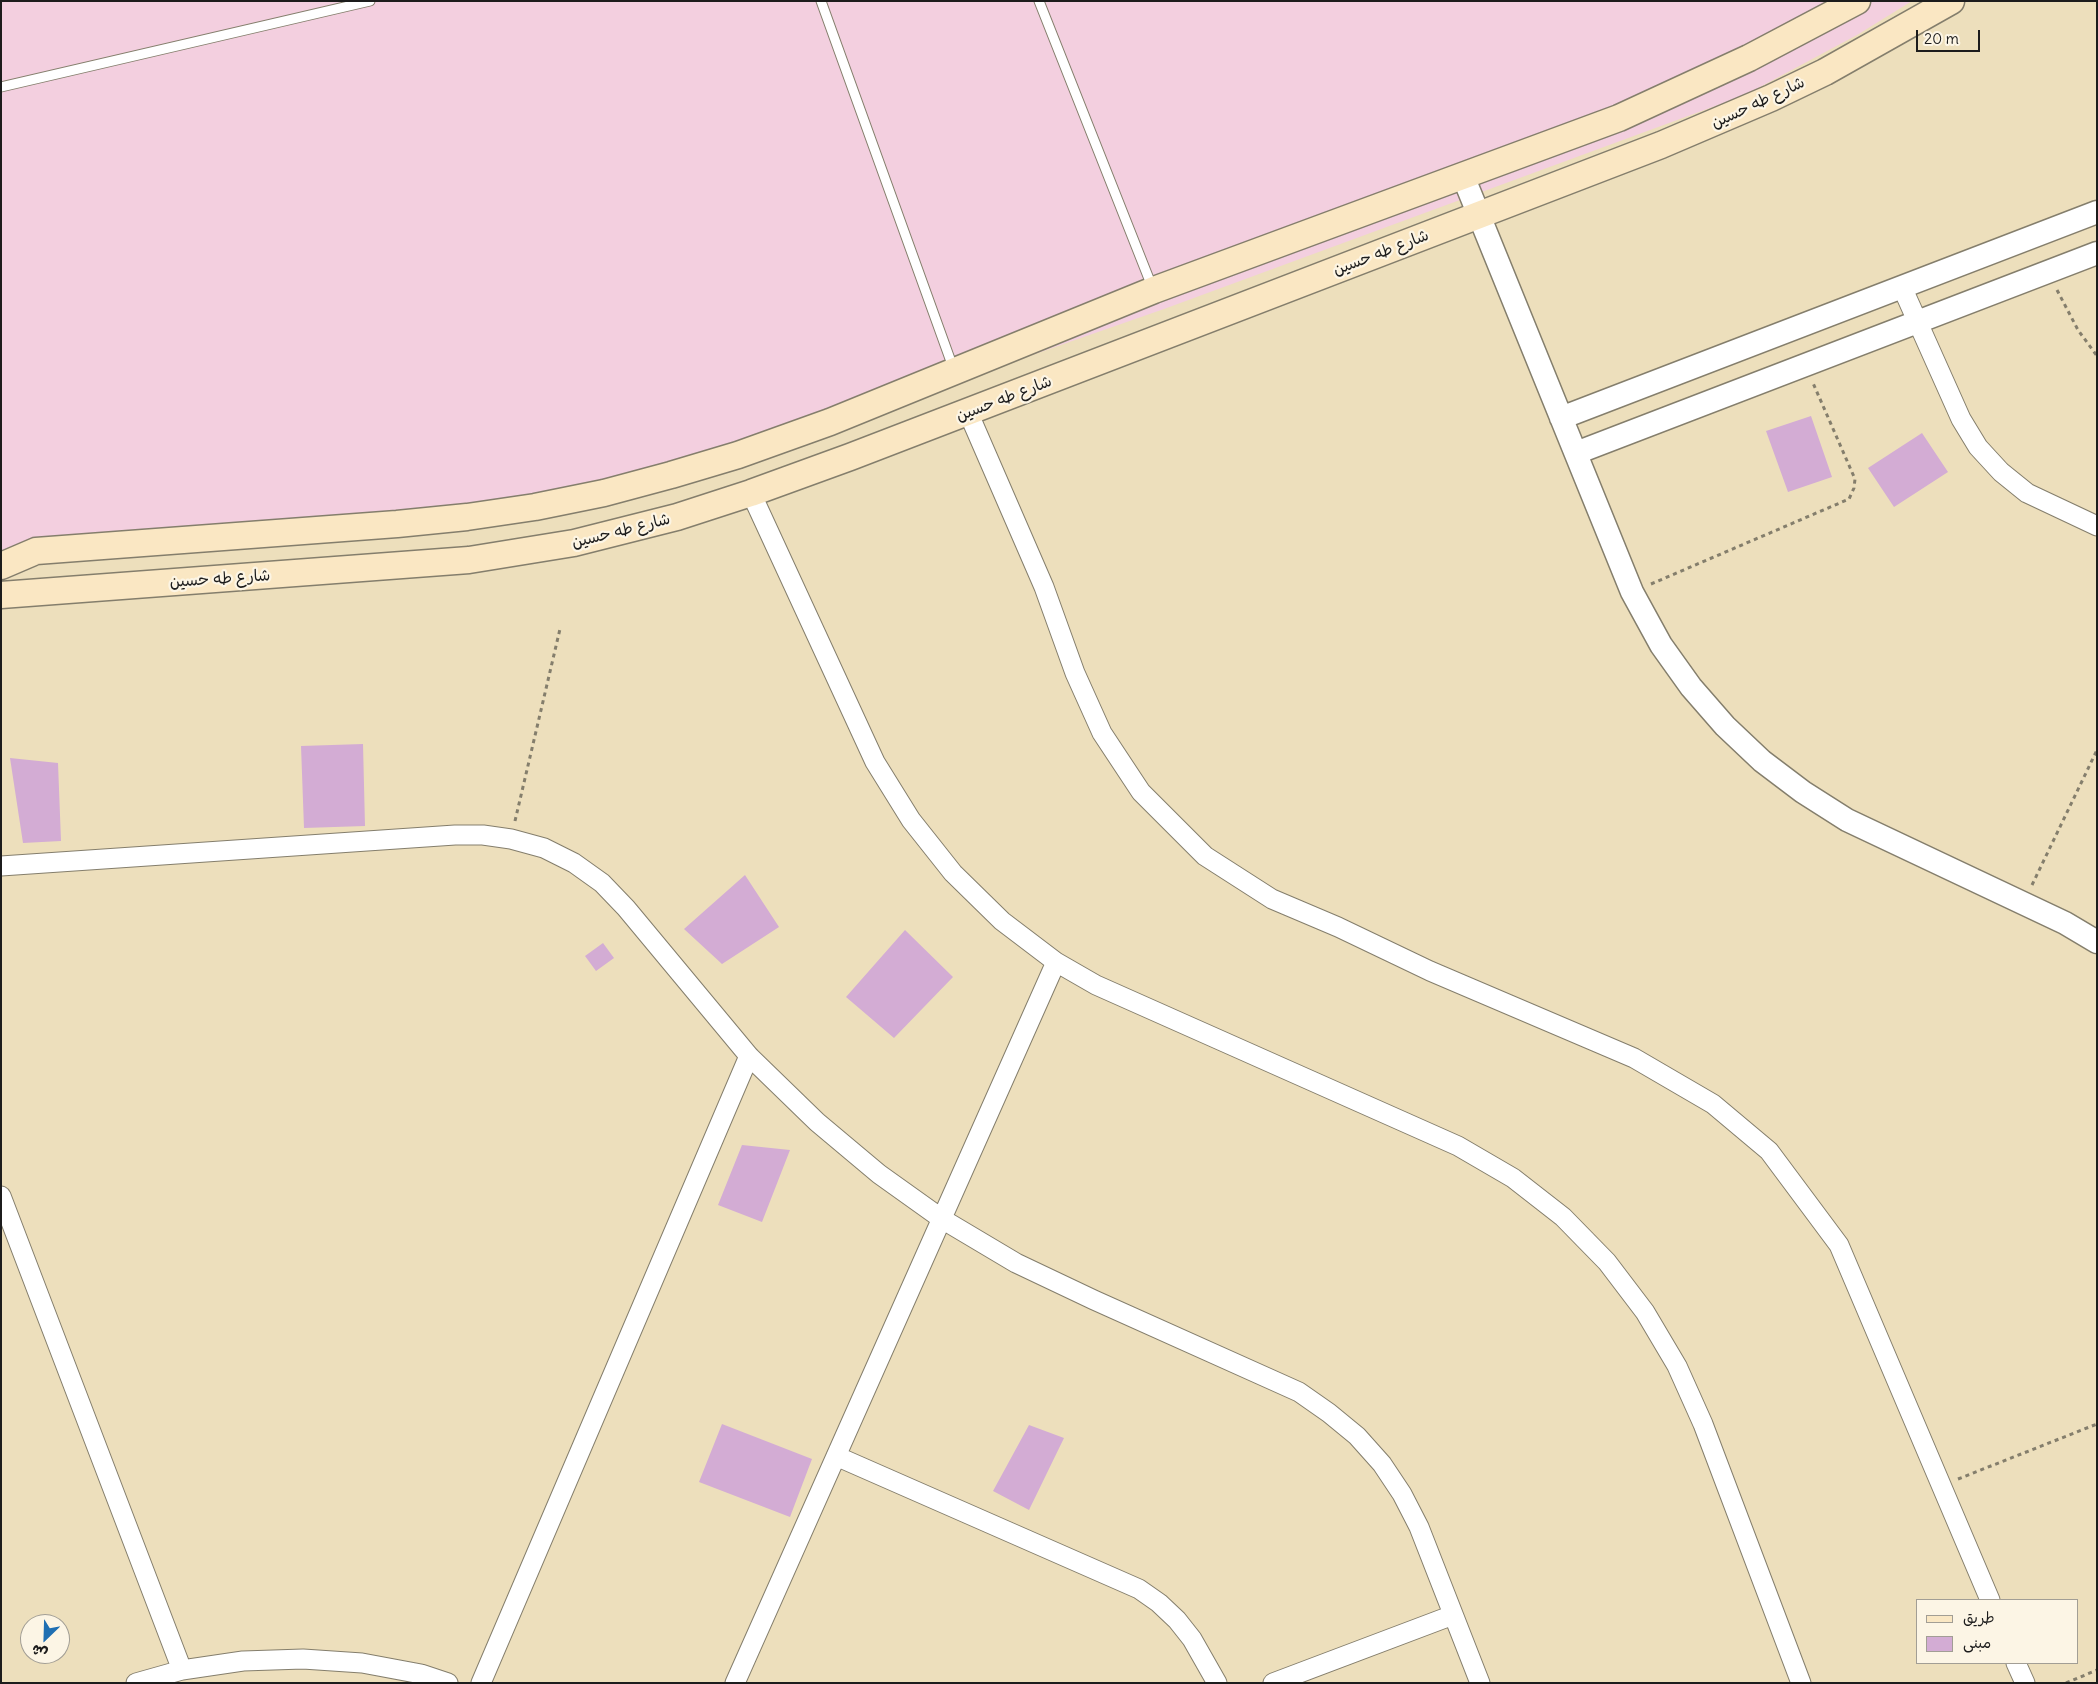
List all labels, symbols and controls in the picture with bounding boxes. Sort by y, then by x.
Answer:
scale bar [1918,20,1982,52]
text: 20 m [1924,29,1959,48]
street label: شارع طه حسين [1708,73,1808,133]
street label: شارع طه حسين [1330,226,1432,280]
street label: شارع طه حسين [953,372,1055,426]
street label: شارع طه حسين [570,509,672,553]
street label: شارع طه حسين [169,566,271,592]
legend [1916,1599,2078,1664]
text: طريق [1963,1608,1995,1627]
north arrow [20,1614,70,1664]
text: مبنى [1963,1633,1991,1652]
text: ش [29,1640,50,1663]

